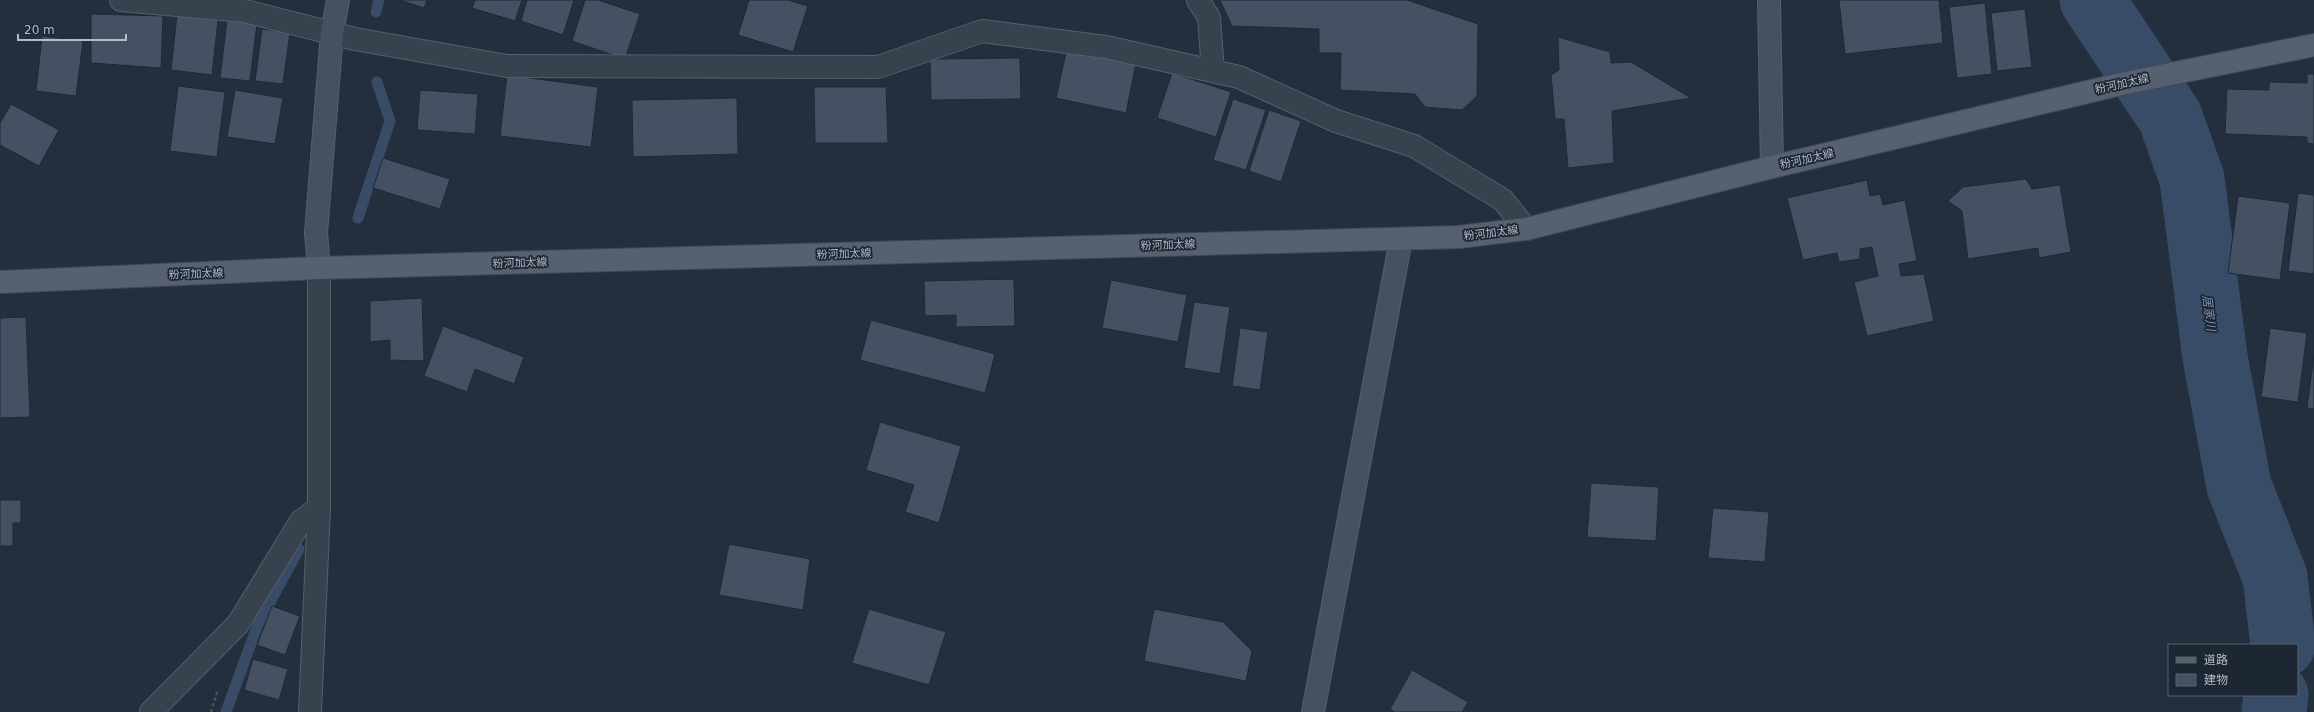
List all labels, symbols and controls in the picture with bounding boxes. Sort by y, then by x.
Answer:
scale bar [18,16,126,42]
text: 20 m [24,23,55,37]
street label: 粉河加太線 [2094,71,2150,97]
street label: 粉河加太線 [1779,146,1835,172]
street label: 粉河加太線 [1463,223,1519,243]
street label: 粉河加太線 [1140,238,1196,252]
street label: 粉河加太線 [816,247,872,261]
street label: 粉河加太線 [492,256,548,270]
street label: 粉河加太線 [168,267,224,281]
water label: 居家川 [2200,294,2218,334]
legend [2168,644,2298,696]
text: 道路 [2204,653,2228,667]
text: 建物 [2204,673,2228,687]

